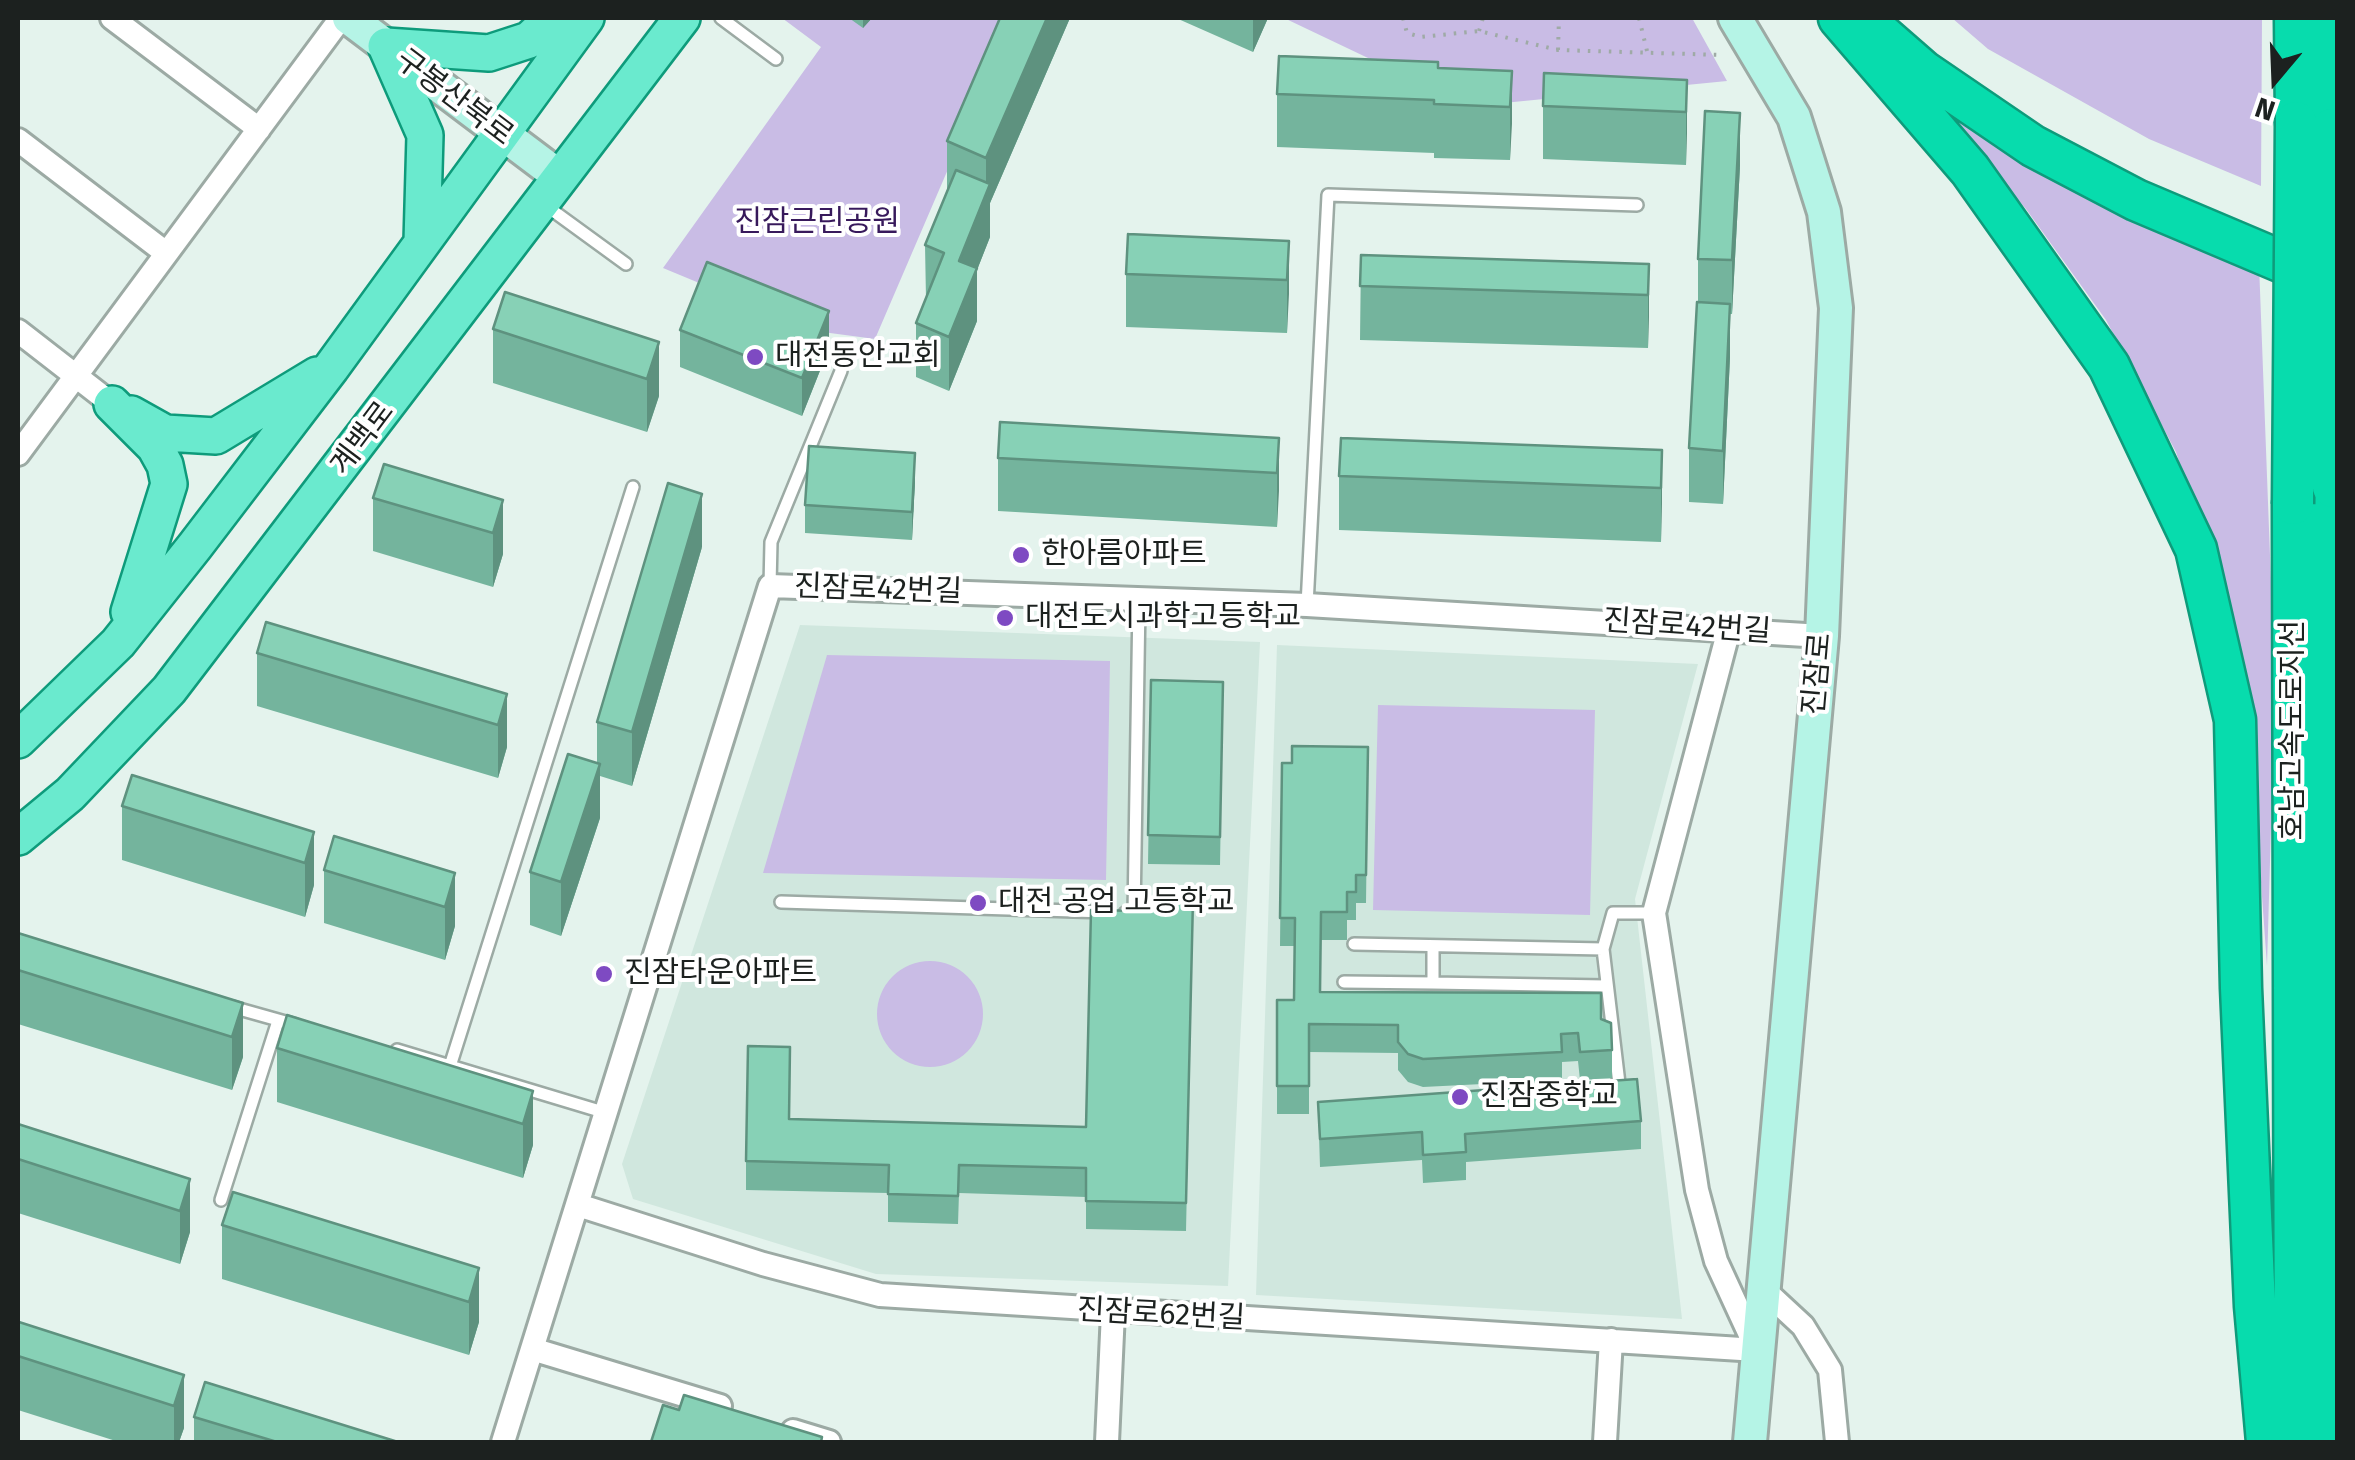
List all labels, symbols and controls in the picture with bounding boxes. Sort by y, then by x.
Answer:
north arrow [2225,30,2325,130]
street label: 구봉산북로 [388,42,520,154]
text: N [2251,90,2279,127]
park label: 진잠근린공원 [734,205,900,241]
place label: 대전동안교회 [775,339,941,375]
marker: 대전동안교회 [744,346,766,368]
street label: 계백로 [324,395,402,483]
place label: 한아름아파트 [1041,537,1207,573]
marker: 한아름아파트 [1010,544,1032,566]
street label: 진잠로42번길 [793,569,963,611]
place label: 대전도시과학고등학교 [1025,600,1301,636]
street label: 진잠로42번길 [1602,603,1772,651]
marker: 대전도시과학고등학교 [994,607,1016,629]
street label: 호남고속도로지선 [2276,620,2312,840]
street label: 진잠로 [1796,631,1840,717]
place label: 대전 공업 고등학교 [998,885,1235,921]
marker: 대전 공업 고등학교 [967,892,989,914]
place label: 진잠타운아파트 [624,956,817,992]
marker: 진잠타운아파트 [593,963,615,985]
place label: 진잠중학교 [1480,1079,1618,1115]
marker: 진잠중학교 [1449,1086,1471,1108]
street label: 진잠로62번길 [1076,1293,1246,1337]

